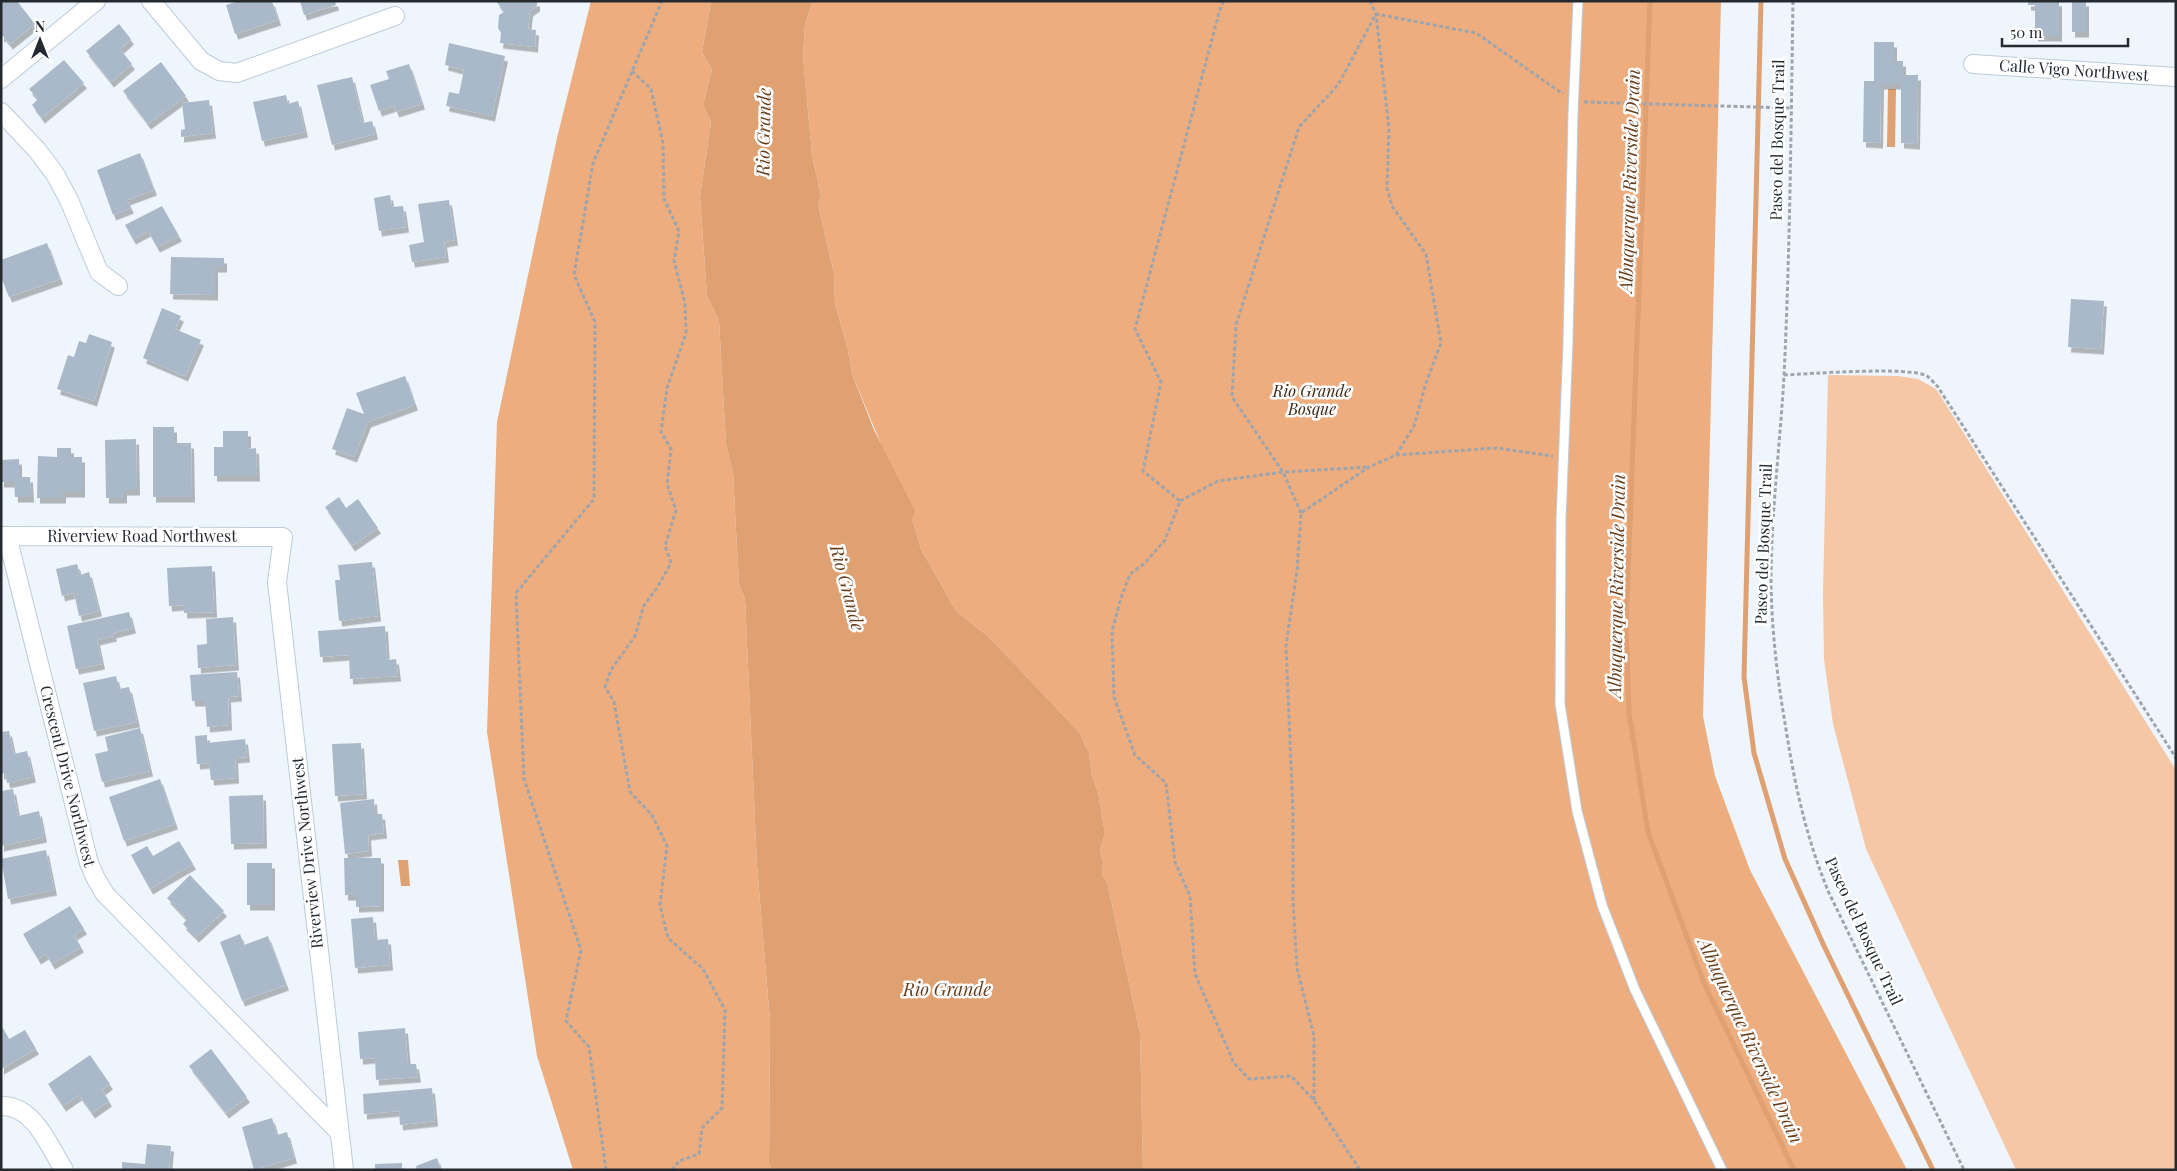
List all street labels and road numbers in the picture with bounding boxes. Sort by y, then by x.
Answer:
street label: Calle Vigo Northwest [1999,54,2150,85]
street label: Paseo del Bosque Trail [1765,59,1788,221]
street label: Paseo del Bosque Trail [1749,463,1776,625]
street label: Riverview Road Northwest [47,525,237,546]
street label: Crescent Drive Northwest [36,683,101,869]
street label: Riverview Drive Northwest [286,756,327,950]
street label: Paseo del Bosque Trail [1821,853,1908,1009]

